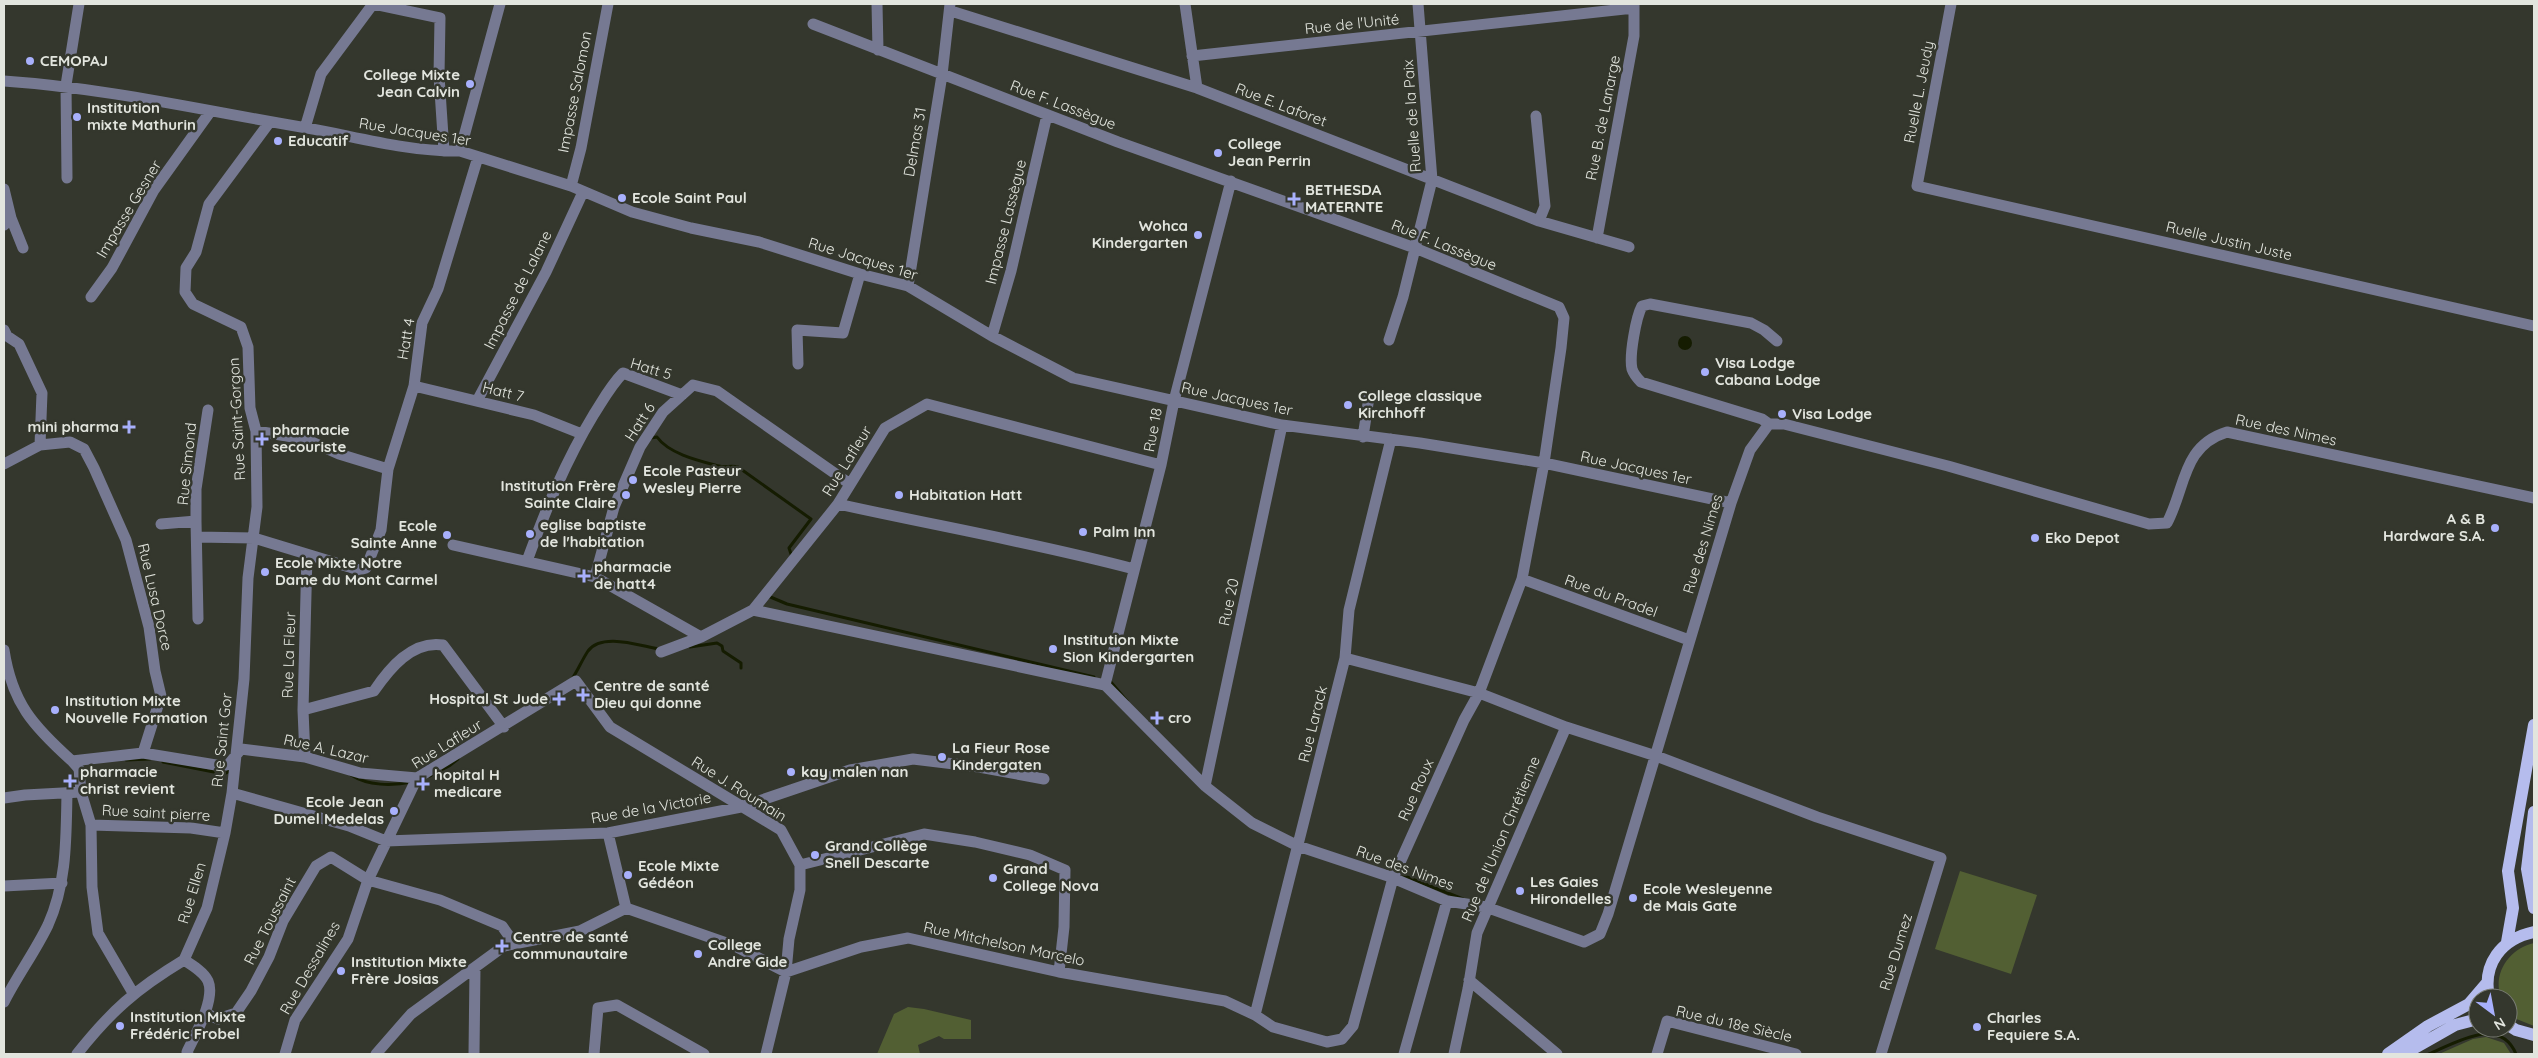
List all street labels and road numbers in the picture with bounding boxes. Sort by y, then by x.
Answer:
street label: Rue de l'Unité [1304,9,1400,38]
street label: Impasse Salomon [553,29,596,154]
street label: Ruelle L. Jeudy [1899,39,1938,145]
street label: Rue B. de Lanarge [1581,54,1624,182]
street label: Ruelle de la Paix [1398,59,1425,173]
street label: Rue F. Lassègue [1007,76,1119,133]
street label: Rue E. Laforet [1233,78,1330,131]
street label: Delmas 31 [899,106,930,178]
street label: Rue Jacques 1er [358,113,473,150]
street label: Impasse Gesner [92,156,165,261]
street label: Impasse Lassègue [981,157,1030,286]
street label: Rue F. Lassègue [1389,215,1500,274]
street label: Ruelle Justin Juste [2164,217,2294,264]
street label: Impasse de Lalane [479,227,556,352]
street label: Rue Jacques 1er [806,233,920,284]
street label: Hatt 4 [392,316,419,361]
street label: Hatt 5 [628,353,674,384]
street label: Rue Saint-Gorgon [224,357,249,481]
street label: Hatt 7 [481,377,526,406]
street label: Rue Jacques 1er [1180,377,1295,420]
street label: Hatt 6 [620,399,659,445]
street label: Rue 18 [1139,406,1166,454]
street label: Rue des Nimes [2234,410,2338,450]
street label: Rue Simond [173,422,200,506]
street label: Rue Lafleur [817,422,876,500]
street label: Rue Jacques 1er [1579,446,1694,489]
street label: Rue des Nimes [1678,492,1727,596]
street label: Rue Lusa Dorce [134,541,177,652]
street label: Rue du Pradel [1562,570,1660,621]
street label: Rue 20 [1214,576,1243,627]
street label: Rue La Fleur [277,611,300,699]
street label: Rue Larack [1294,683,1331,764]
street label: Rue Saint Gor [207,692,236,788]
street label: Rue Lafleur [408,714,486,773]
street label: Rue A. Lazar [282,730,371,768]
street label: Rue J. Roumain [688,752,790,825]
street label: Rue de l'Union Chrétienne [1457,753,1544,925]
street label: Rue Roux [1393,756,1438,824]
street label: Rue de la Victorie [589,788,713,827]
street label: Rue saint pierre [101,800,211,825]
street label: Rue des Nimes [1354,841,1457,894]
street label: Rue Ellen [173,860,210,926]
street label: Rue Toussaint [239,874,300,968]
street label: Rue Dumez [1875,911,1916,993]
street label: Rue Mitchelson Marcelo [922,917,1086,970]
street label: Rue Dessalines [275,918,344,1018]
street label: Rue du 18e Siècle [1674,1001,1794,1046]

